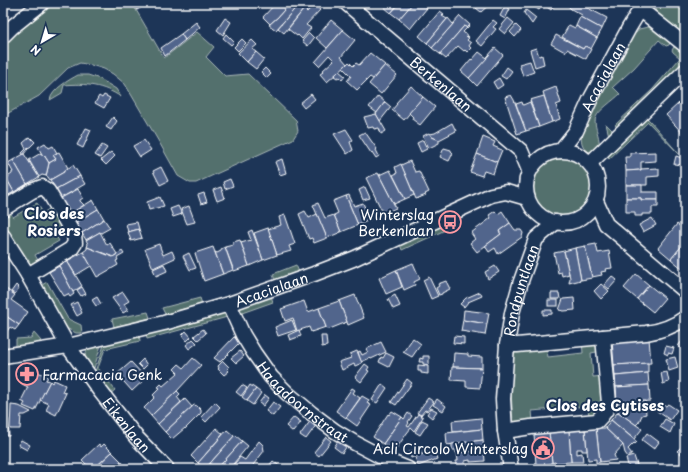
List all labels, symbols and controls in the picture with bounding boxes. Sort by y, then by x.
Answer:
north arrow [22,22,62,62]
street label: Acacialaan [576,38,630,115]
text: N [27,41,44,60]
street label: Berkenlaan [406,51,477,116]
district label: Clos des Rosiers [24,201,84,241]
place label: Winterslag Berkenlaan [358,204,434,241]
bus stop icon: Winterslag Berkenlaan [437,209,463,235]
street label: Rondpuntlaan [498,242,544,338]
street label: Acacialaan [232,266,311,312]
street label: Haagdoornstraat [252,357,353,448]
pharmacy icon: Farmacacia Genk [14,361,40,387]
place label: Farmacacia Genk [42,364,163,385]
street label: Eikenlaan [98,392,156,457]
district label: Clos des Cytises [546,393,664,416]
public building icon: Acli Circolo Winterslag [530,435,556,461]
place label: Acli Circolo Winterslag [373,438,528,459]

